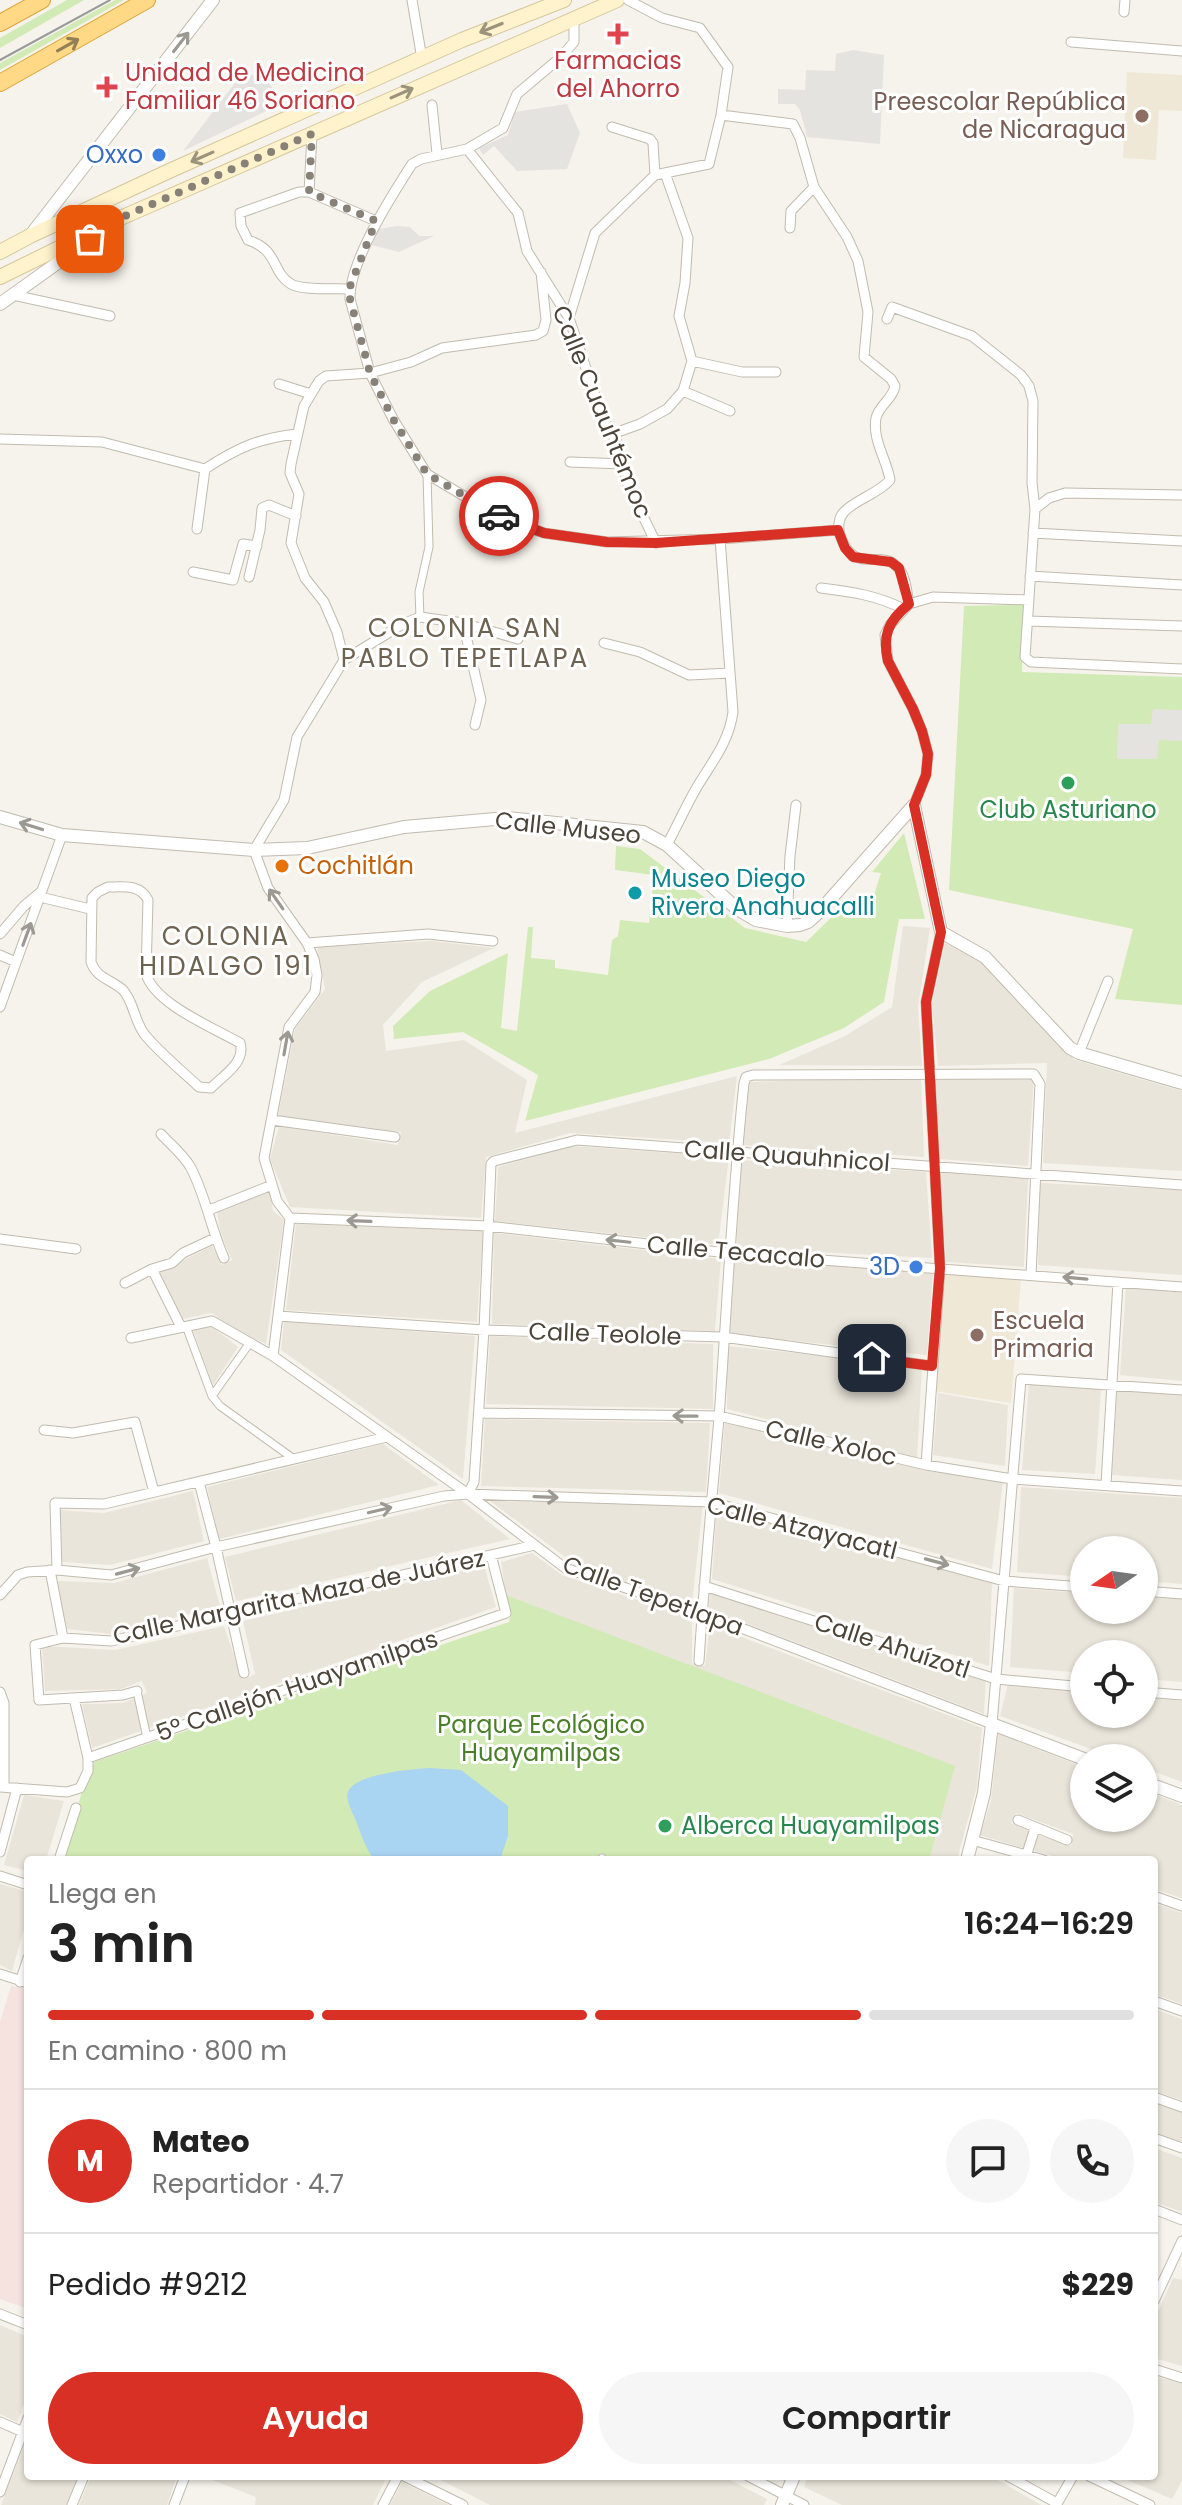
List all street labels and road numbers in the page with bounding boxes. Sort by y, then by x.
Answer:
street label: Calle Cuauhtémoc [545,300,660,523]
street label: Calle Museo [493,803,643,852]
street label: Calle Quauhnicol [683,1132,891,1179]
street label: Calle Tecacalo [646,1227,826,1276]
street label: Calle Teolole [528,1314,682,1353]
street label: Calle Xoloc [762,1411,900,1474]
street label: Calle Atzayacatl [703,1488,901,1567]
street label: Calle Margarita Maza de Juárez [110,1541,488,1652]
street label: Calle Tepetlapa [558,1548,748,1644]
street label: Calle Ahuízotl [810,1605,974,1686]
street label: 5º Callejón Huayamilpas [152,1622,442,1749]

